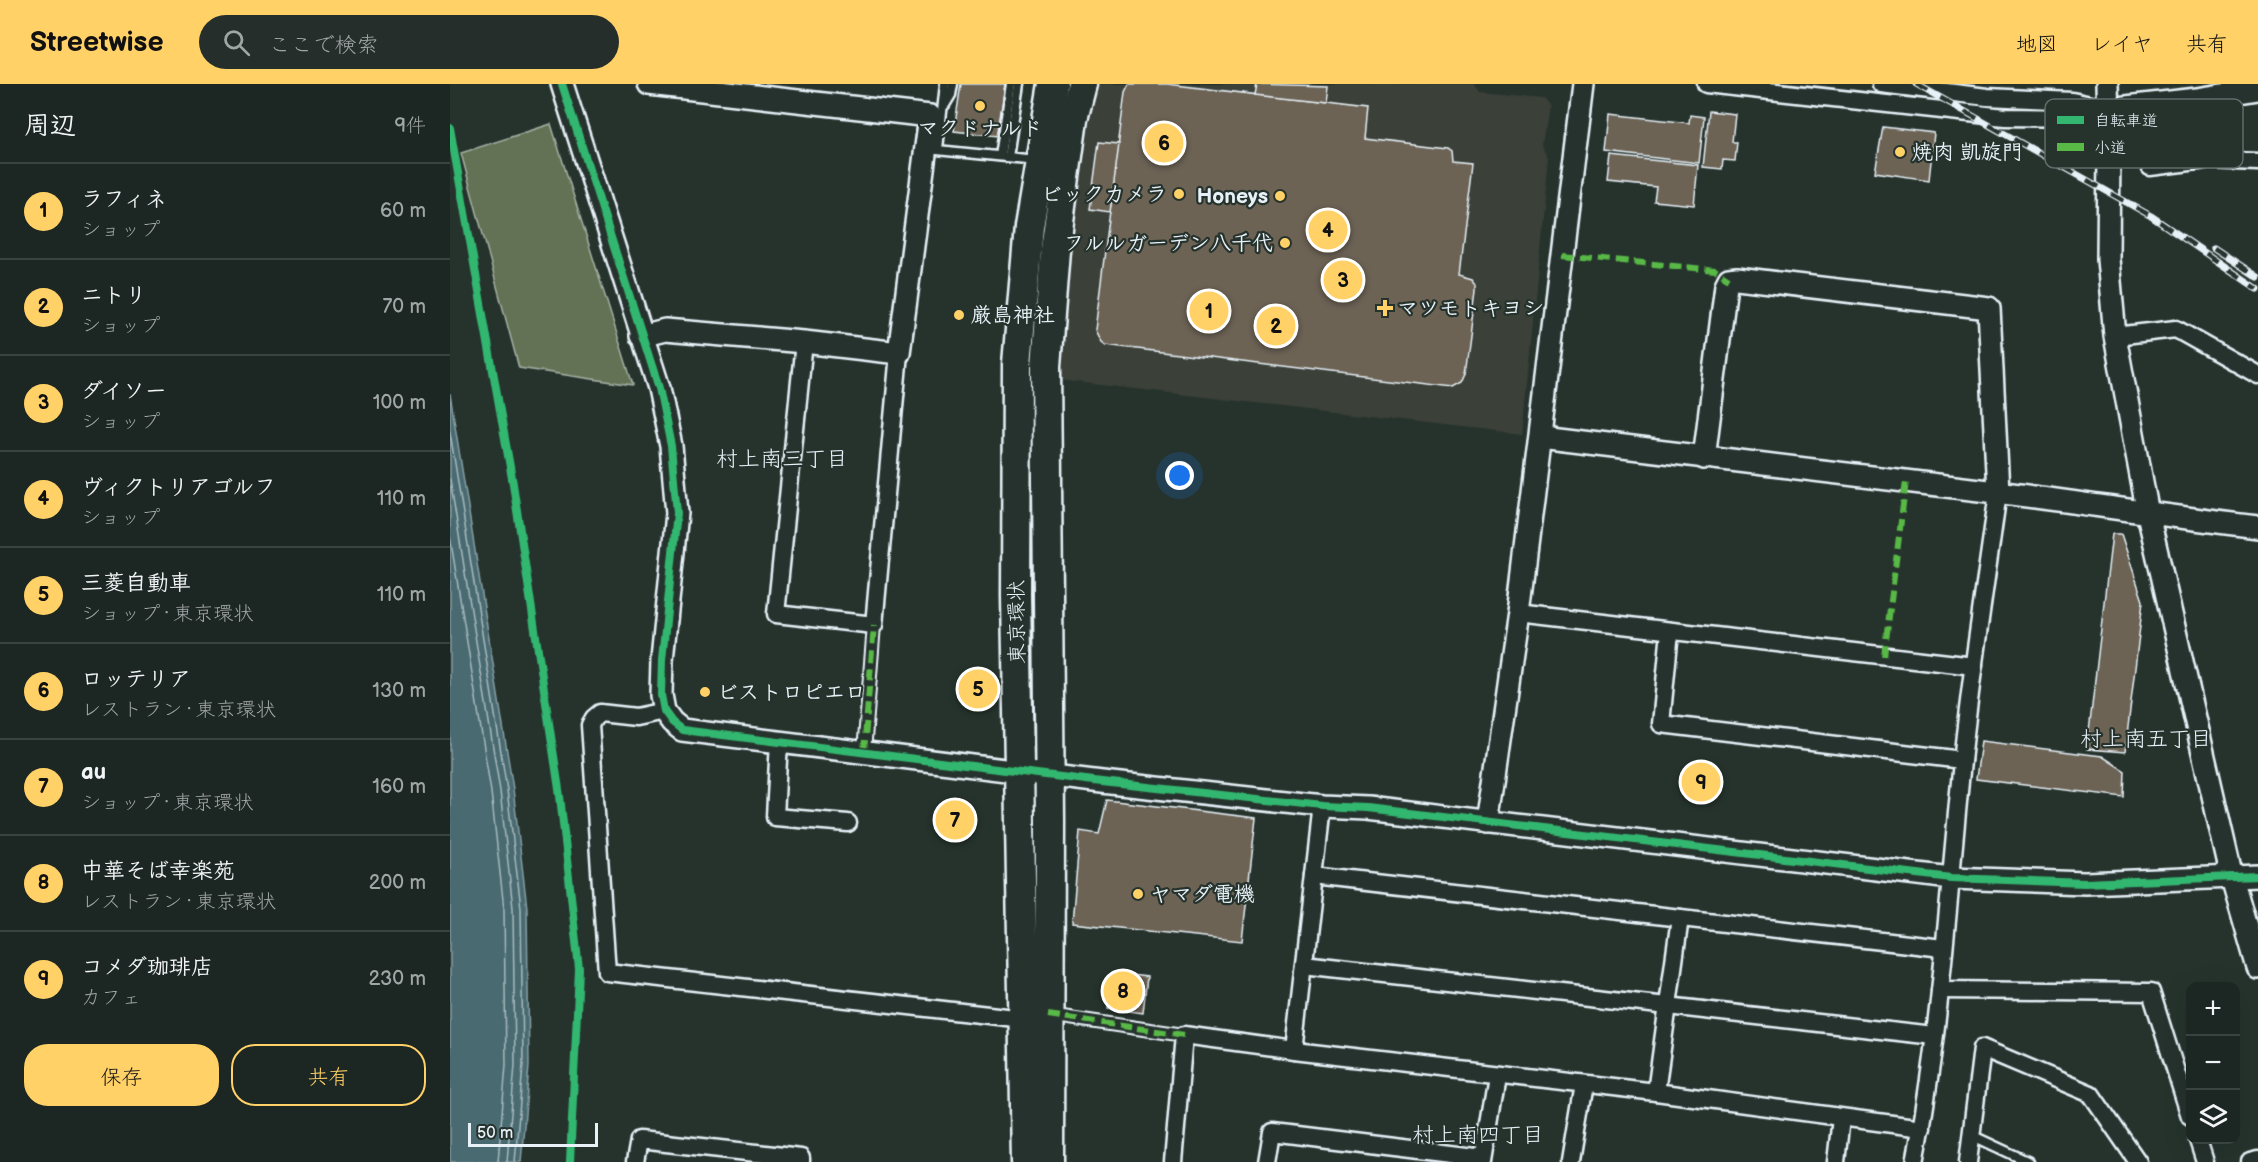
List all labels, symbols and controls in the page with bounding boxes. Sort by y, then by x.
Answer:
search box [199,15,619,69]
text: Streetwise [30,26,163,59]
icon: search [220,26,253,59]
text: ここで検索 [268,32,379,59]
text: 地図 [2016,32,2058,57]
text: レイヤ [2091,32,2153,57]
text: 共有 [2186,32,2228,57]
marker: マクドナルド [973,99,987,113]
legend [2045,99,2243,168]
text: 周辺 [24,111,76,142]
text: 自転車道 [2094,112,2158,131]
text: 9件 [394,114,426,138]
place label: マクドナルド [917,116,1043,141]
pin: 6 [1144,120,1184,166]
text: 小道 [2094,139,2126,158]
place label: 焼肉 凱旋門 [1912,140,2023,165]
marker: 焼肉 凱旋門 [1893,145,1907,159]
place label: ビックカメラ [1041,182,1167,207]
place label: Honeys [1197,184,1268,209]
text: ラフィネ [81,186,167,213]
marker: ビックカメラ [1172,187,1186,201]
marker: Honeys [1273,189,1287,203]
text: 1 [39,199,48,223]
text: 60 m [380,199,426,223]
pin: 4 [1308,208,1348,252]
text: ショップ [81,218,160,242]
place label: フルルガーデン八千代 [1063,231,1273,256]
marker: フルルガーデン八千代 [1278,236,1292,250]
pin: 3 [1324,258,1362,302]
text: ニトリ [81,282,147,309]
pin: 1 [1190,288,1228,334]
text: 2 [38,295,49,319]
text: 70 m [382,295,426,319]
place label: マツモトキヨシ [1397,296,1544,321]
marker: マツモトキヨシ [1378,301,1392,315]
place label: 厳島神社 [971,303,1055,328]
pin: 2 [1256,304,1296,348]
marker: 厳島神社 [952,308,966,322]
text: ショップ [81,314,160,338]
text: ダイソー [81,378,167,405]
text: 3 [38,391,49,415]
text: 100 m [373,391,426,415]
text: ショップ [81,410,160,434]
district label: 村上南三丁目 [716,446,848,473]
your location [1165,461,1194,490]
text: ヴィクトリアゴルフ [81,474,276,501]
text: 4 [38,487,49,511]
text: 110 m [377,487,426,511]
text: ショップ [81,506,160,530]
text: 三菱自動車 [81,570,191,597]
street label: 東京環状 [1004,580,1030,664]
text: 5 [38,583,49,607]
text: 110 m [377,583,426,607]
text: ショップ · 東京環状 [81,602,253,626]
text: ロッテリア [81,666,191,693]
pin: 5 [958,666,998,712]
text: 6 [37,679,50,703]
text: 130 m [372,679,426,703]
place label: ビストロピエロ [717,680,866,705]
marker: ビストロピエロ [698,685,712,699]
text: レストラン · 東京環状 [81,698,276,722]
district label: 村上南五丁目 [2080,726,2212,753]
text: au [81,759,106,786]
pin: 9 [1682,760,1720,804]
text: 7 [38,775,49,799]
text: 160 m [372,775,426,799]
text: ショップ · 東京環状 [81,791,253,815]
pin: 7 [936,798,974,842]
text: 中華そば幸楽苑 [81,858,235,885]
text: 8 [37,871,50,895]
text: 200 m [369,871,426,895]
place label: ヤマダ電機 [1150,882,1255,907]
marker: ヤマダ電機 [1131,887,1145,901]
text: レストラン · 東京環状 [81,890,276,914]
text: コメダ珈琲店 [81,954,213,981]
text: 9 [38,967,49,991]
text: 230 m [369,967,426,991]
pin: 8 [1104,968,1142,1014]
map controls [2186,982,2240,1144]
button: + [2186,982,2240,1036]
text: カフェ [81,986,141,1010]
button: − [2186,1036,2240,1090]
button: 保存 [24,1044,219,1106]
button: 共有 [231,1044,426,1106]
button: layers [2186,1090,2240,1144]
scale bar [468,1120,598,1148]
district label: 村上南四丁目 [1412,1122,1544,1149]
text: 50 m [477,1124,513,1143]

